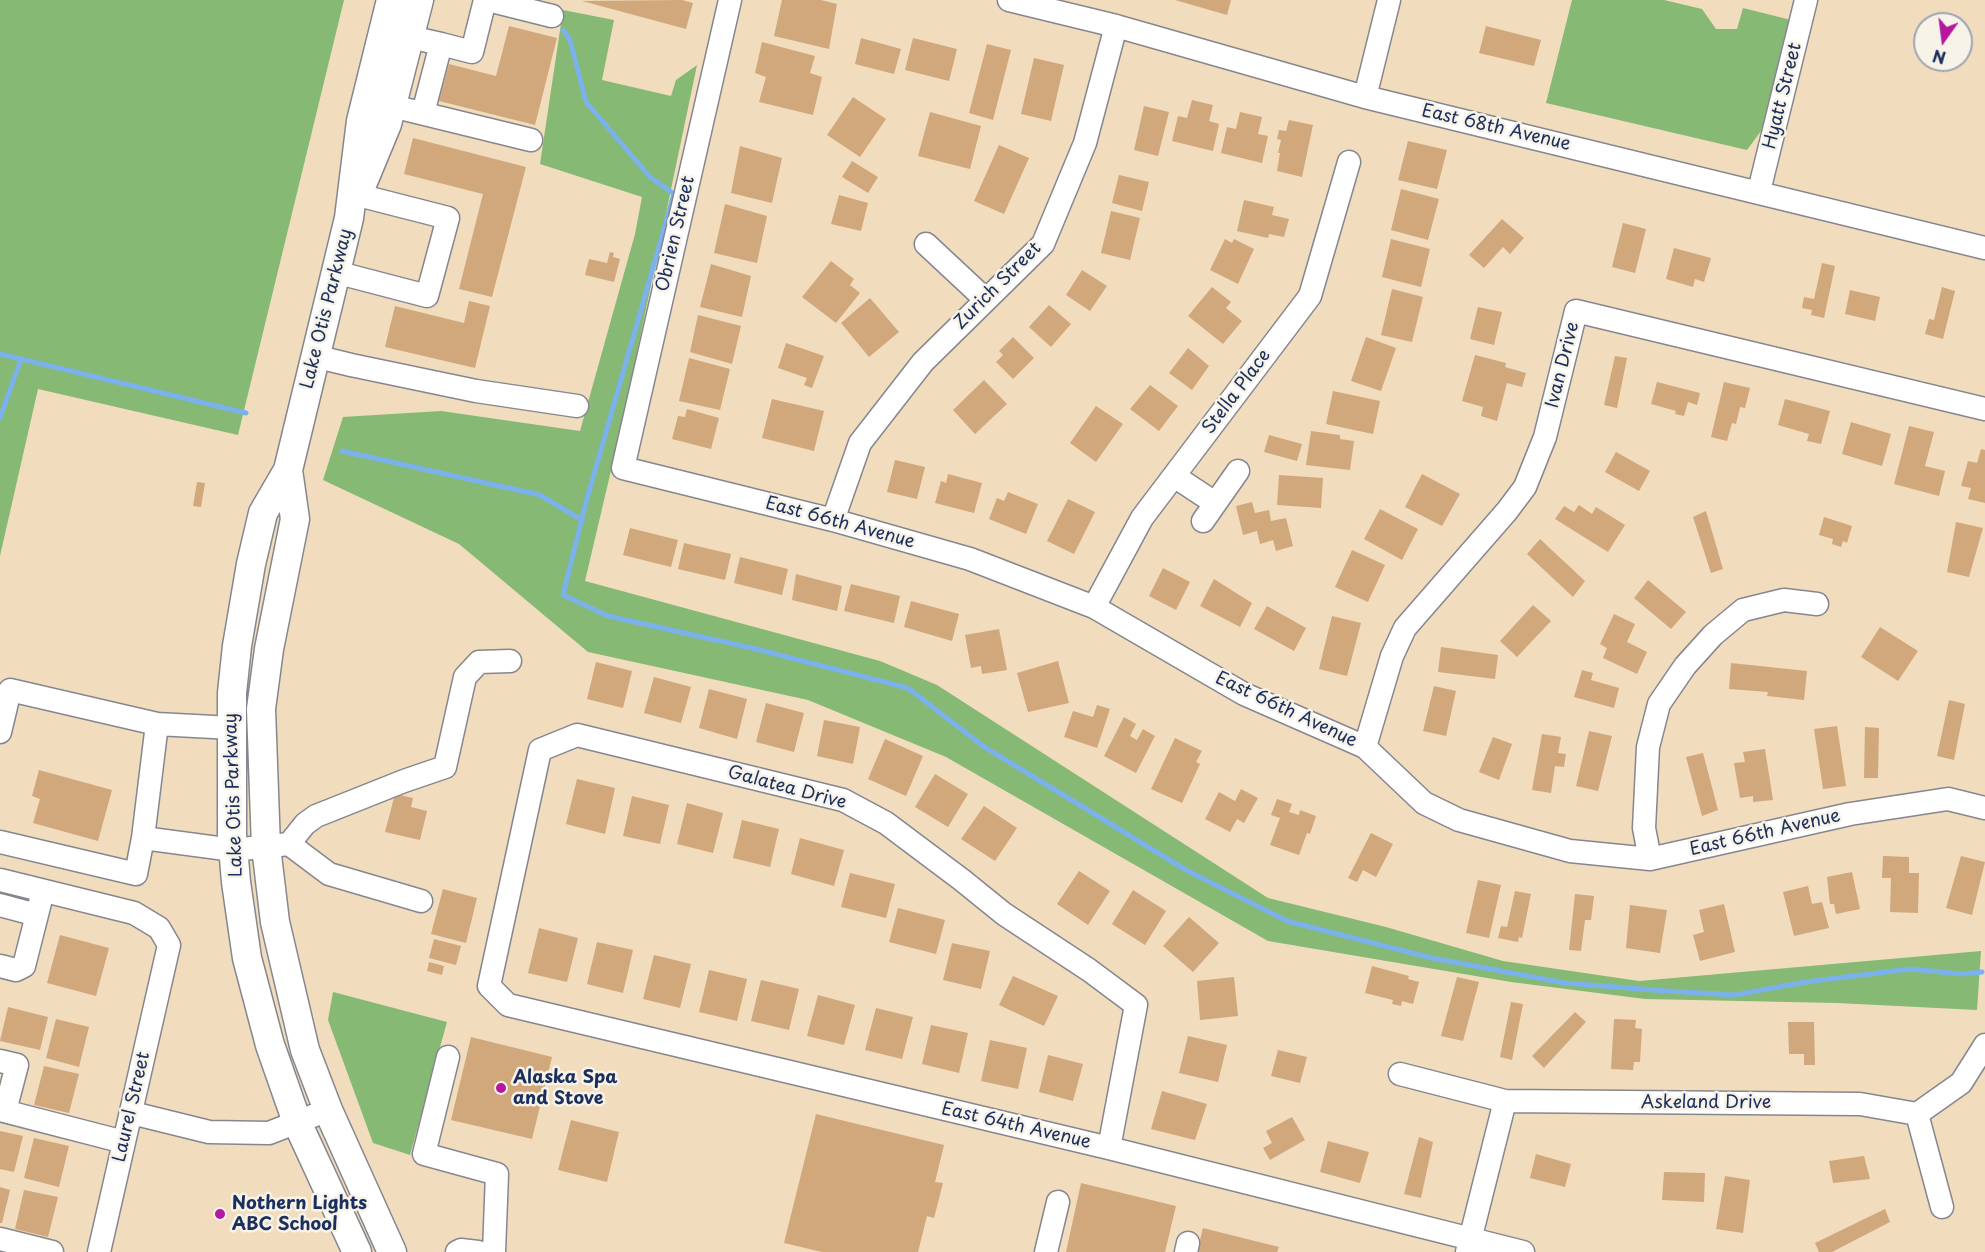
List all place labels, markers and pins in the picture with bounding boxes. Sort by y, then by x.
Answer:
place label: Alaska Spa and Stove [513,1067,618,1110]
marker: Alaska Spa and Stove [494,1081,508,1095]
place label: Nothern Lights ABC School [232,1193,367,1236]
marker: Nothern Lights ABC School [213,1207,227,1221]

